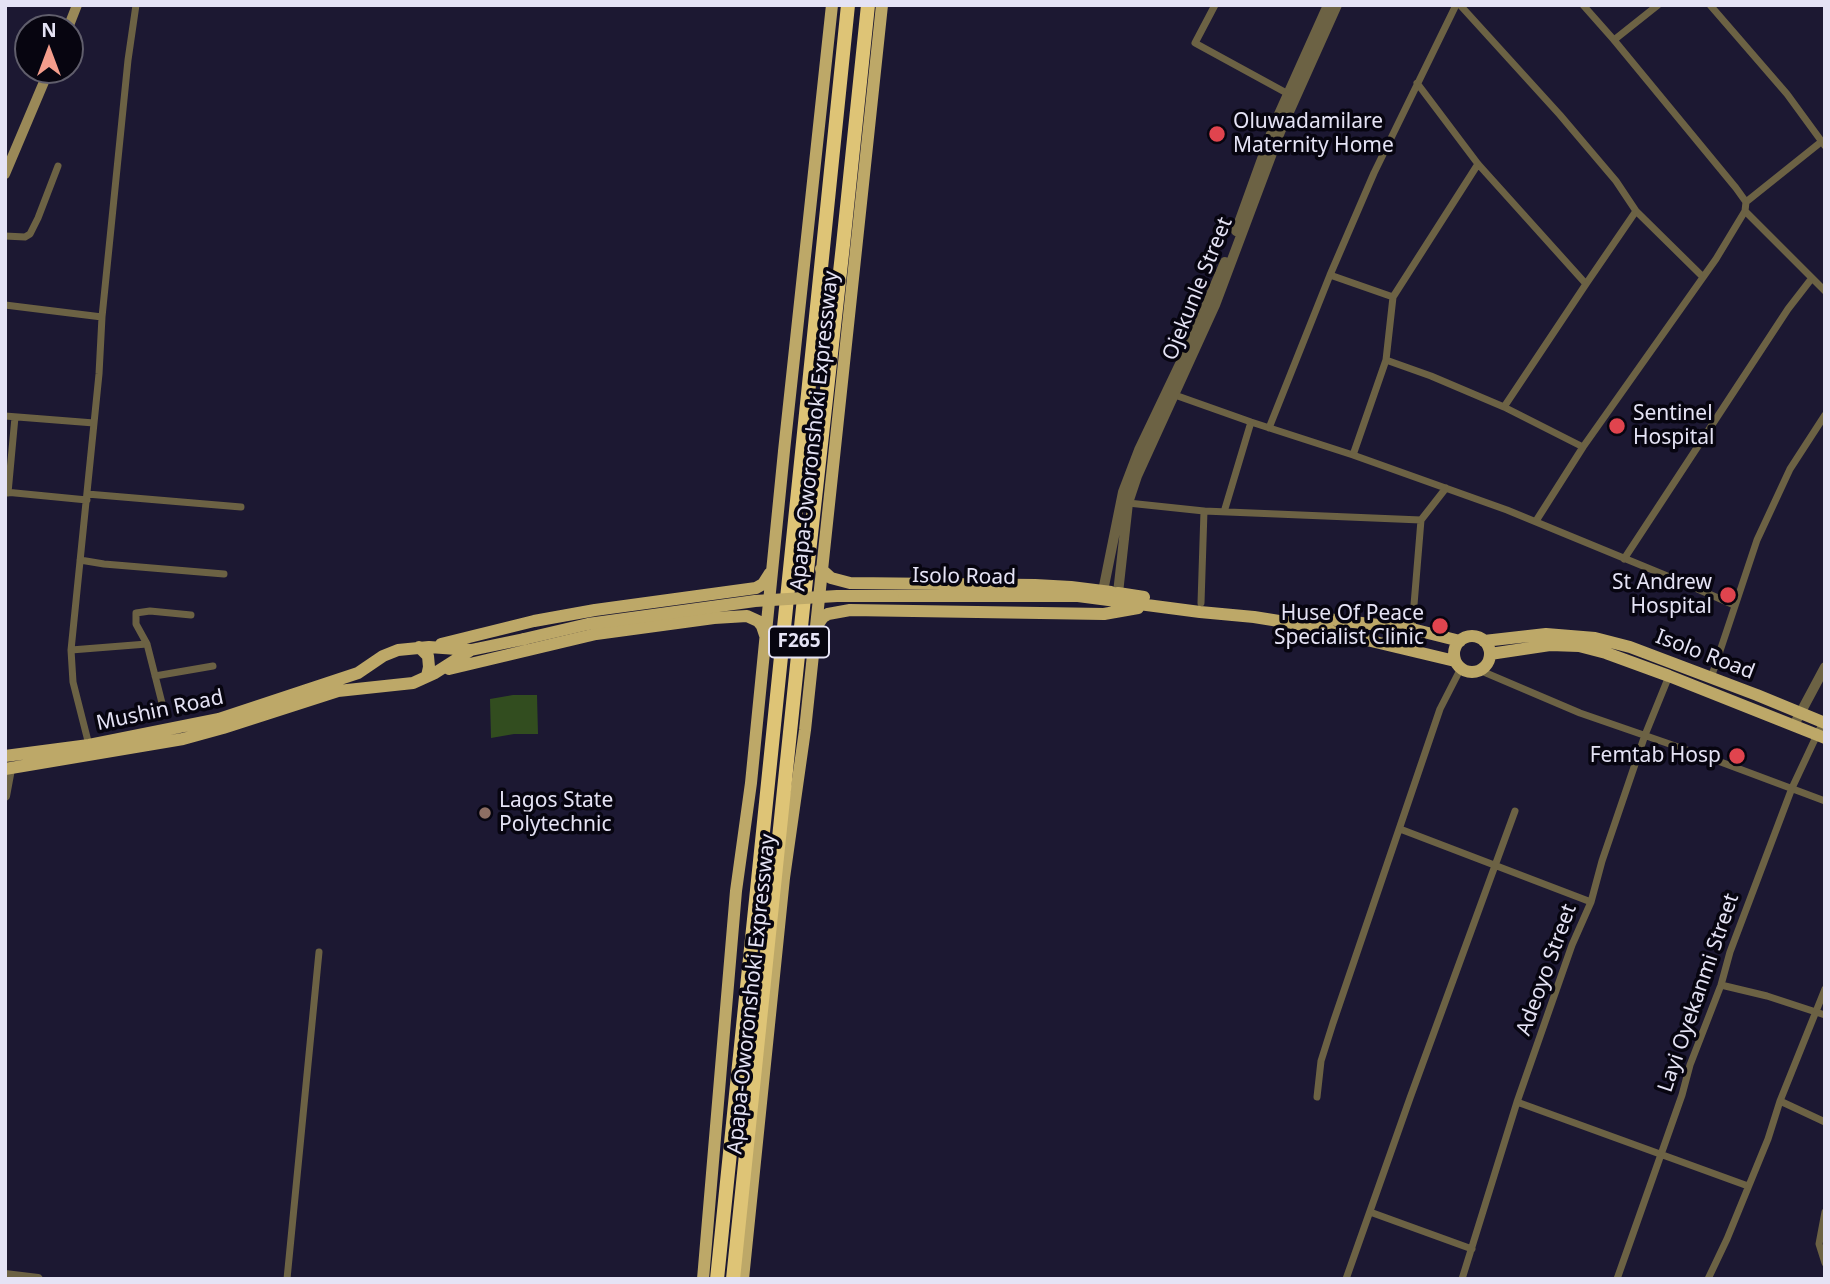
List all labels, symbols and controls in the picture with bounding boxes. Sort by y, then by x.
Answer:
north arrow [14,14,84,84]
text: N [41,17,57,43]
place label: Oluwadamilare Maternity Home [1233,109,1394,159]
marker: Oluwadamilare Maternity Home [1207,124,1227,144]
street label: Ojekunle Street [1158,214,1238,364]
street label: Apapa-Oworonshoki Expressway [786,270,844,592]
place label: Sentinel Hospital [1633,401,1714,451]
marker: Sentinel Hospital [1607,416,1627,436]
street label: Isolo Road [912,563,1016,591]
place label: St Andrew Hospital [1612,570,1712,620]
marker: St Andrew Hospital [1718,585,1738,605]
place label: Huse Of Peace Specialist Clinic [1274,601,1424,651]
marker: Huse Of Peace Specialist Clinic [1430,616,1450,636]
street label: Isolo Road [1652,625,1758,685]
road number: F265 [769,626,829,657]
street label: Mushin Road [94,685,226,737]
place label: Femtab Hosp [1590,743,1721,769]
marker: Femtab Hosp [1727,746,1747,766]
place label: Lagos State Polytechnic [499,788,613,838]
marker: Lagos State Polytechnic [477,805,493,821]
street label: Apapa-Oworonshoki Expressway [723,833,781,1155]
street label: Layi Oyekanmi Street [1653,890,1745,1096]
street label: Adeoyo Street [1512,901,1582,1039]

